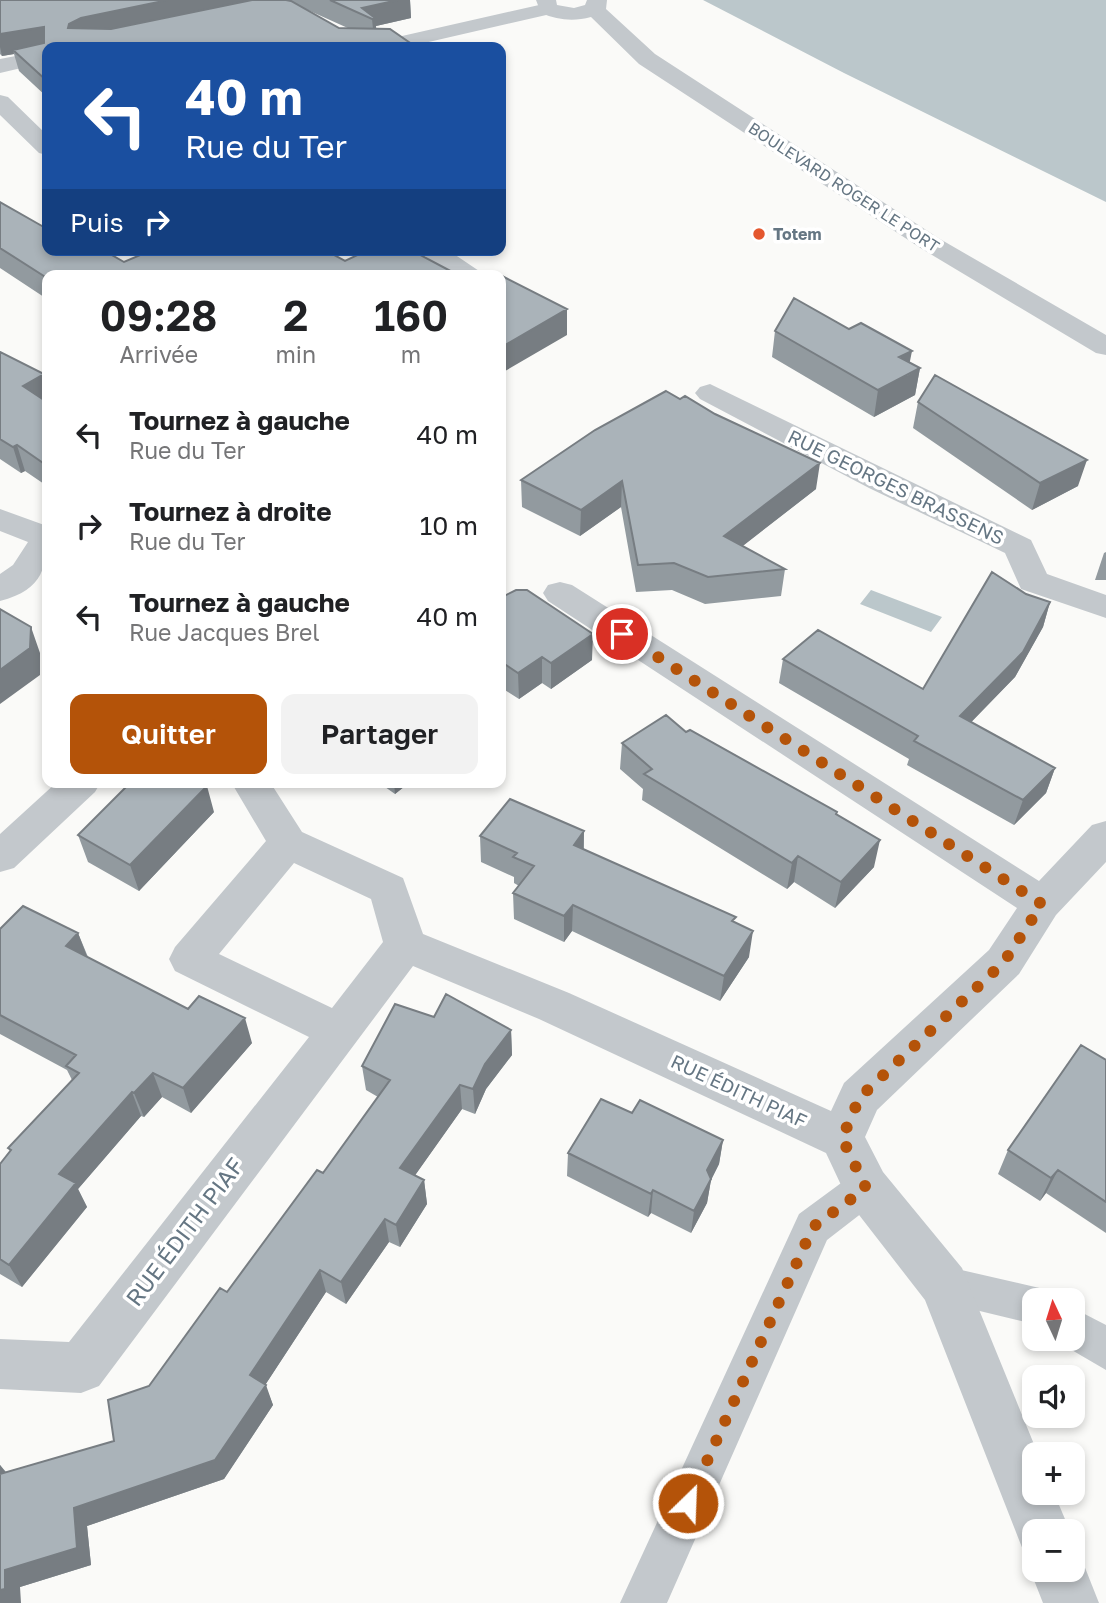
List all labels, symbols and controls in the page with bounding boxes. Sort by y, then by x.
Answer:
text: 40 m [185,67,303,126]
icon: left [70,70,161,161]
street label: BOULEVARD ROGER LE PORT [745,118,943,256]
text: Rue du Ter [185,127,347,165]
icon: right [138,203,176,241]
text: Puis [70,207,124,238]
place label: Totem [773,224,821,244]
marker: Totem [751,226,767,242]
text: 09:28 [100,290,218,340]
text: 2 [283,290,308,340]
text: 160 [374,290,448,340]
text: Arrivée [119,340,198,368]
text: min [275,340,316,368]
text: m [401,340,421,368]
text: Tournez à gauche [129,405,350,436]
icon: left [70,416,108,454]
text: 40 m [417,419,478,450]
street label: RUE GEORGES BRASSENS [784,424,1008,549]
text: Rue du Ter [129,436,246,464]
text: Tournez à droite [129,496,332,527]
icon: right [70,507,108,545]
text: 10 m [420,510,478,541]
text: Rue du Ter [129,527,246,555]
text: Tournez à gauche [129,587,350,618]
icon: left [70,598,108,636]
text: 40 m [417,601,478,632]
pin [592,604,652,664]
icon: arrive [603,615,641,653]
text: Rue Jacques Brel [129,618,320,646]
button: Quitter [70,694,267,774]
button: Partager [281,694,478,774]
street label: RUE ÉDITH PIAF [668,1049,811,1132]
street label: RUE ÉDITH PIAF [119,1152,249,1311]
north arrow [1022,1288,1085,1351]
map controls [1022,1288,1085,1582]
button: sound [1022,1365,1085,1428]
button: + [1022,1442,1085,1505]
position arrow [651,1466,725,1540]
button: − [1022,1519,1085,1582]

